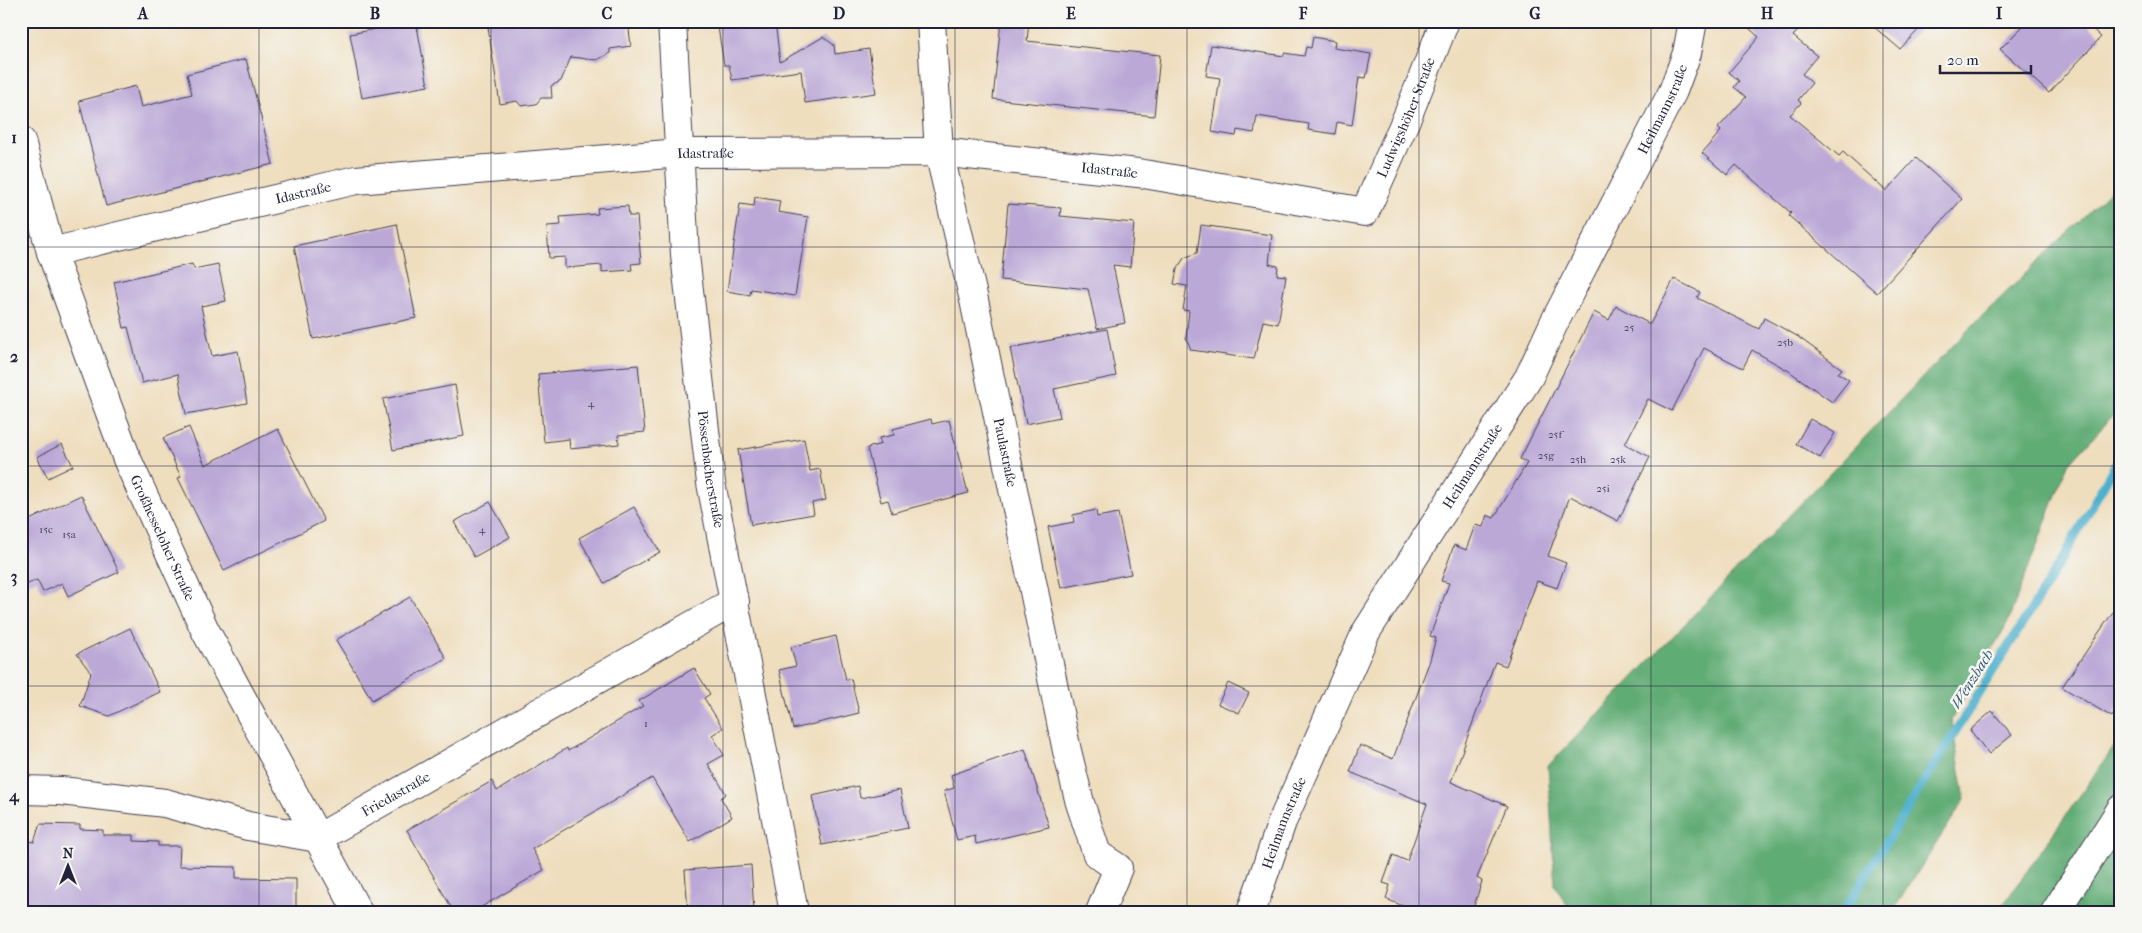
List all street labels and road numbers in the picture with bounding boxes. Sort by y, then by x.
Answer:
street label: Ludwigshöher Straße [1373,55,1439,180]
street label: Heilmannstraße [1634,62,1691,157]
street label: Idastraße [677,145,734,162]
street label: Idastraße [1080,159,1139,182]
street label: Idastraße [274,178,333,208]
street label: Pössenbacherstraße [694,409,728,529]
street label: Paulastraße [990,416,1020,489]
street label: Heilmannstraße [1439,420,1506,512]
street label: Großhesseloher Straße [126,472,198,603]
street label: Friedastraße [359,768,433,821]
street label: Heilmannstraße [1258,774,1310,871]

